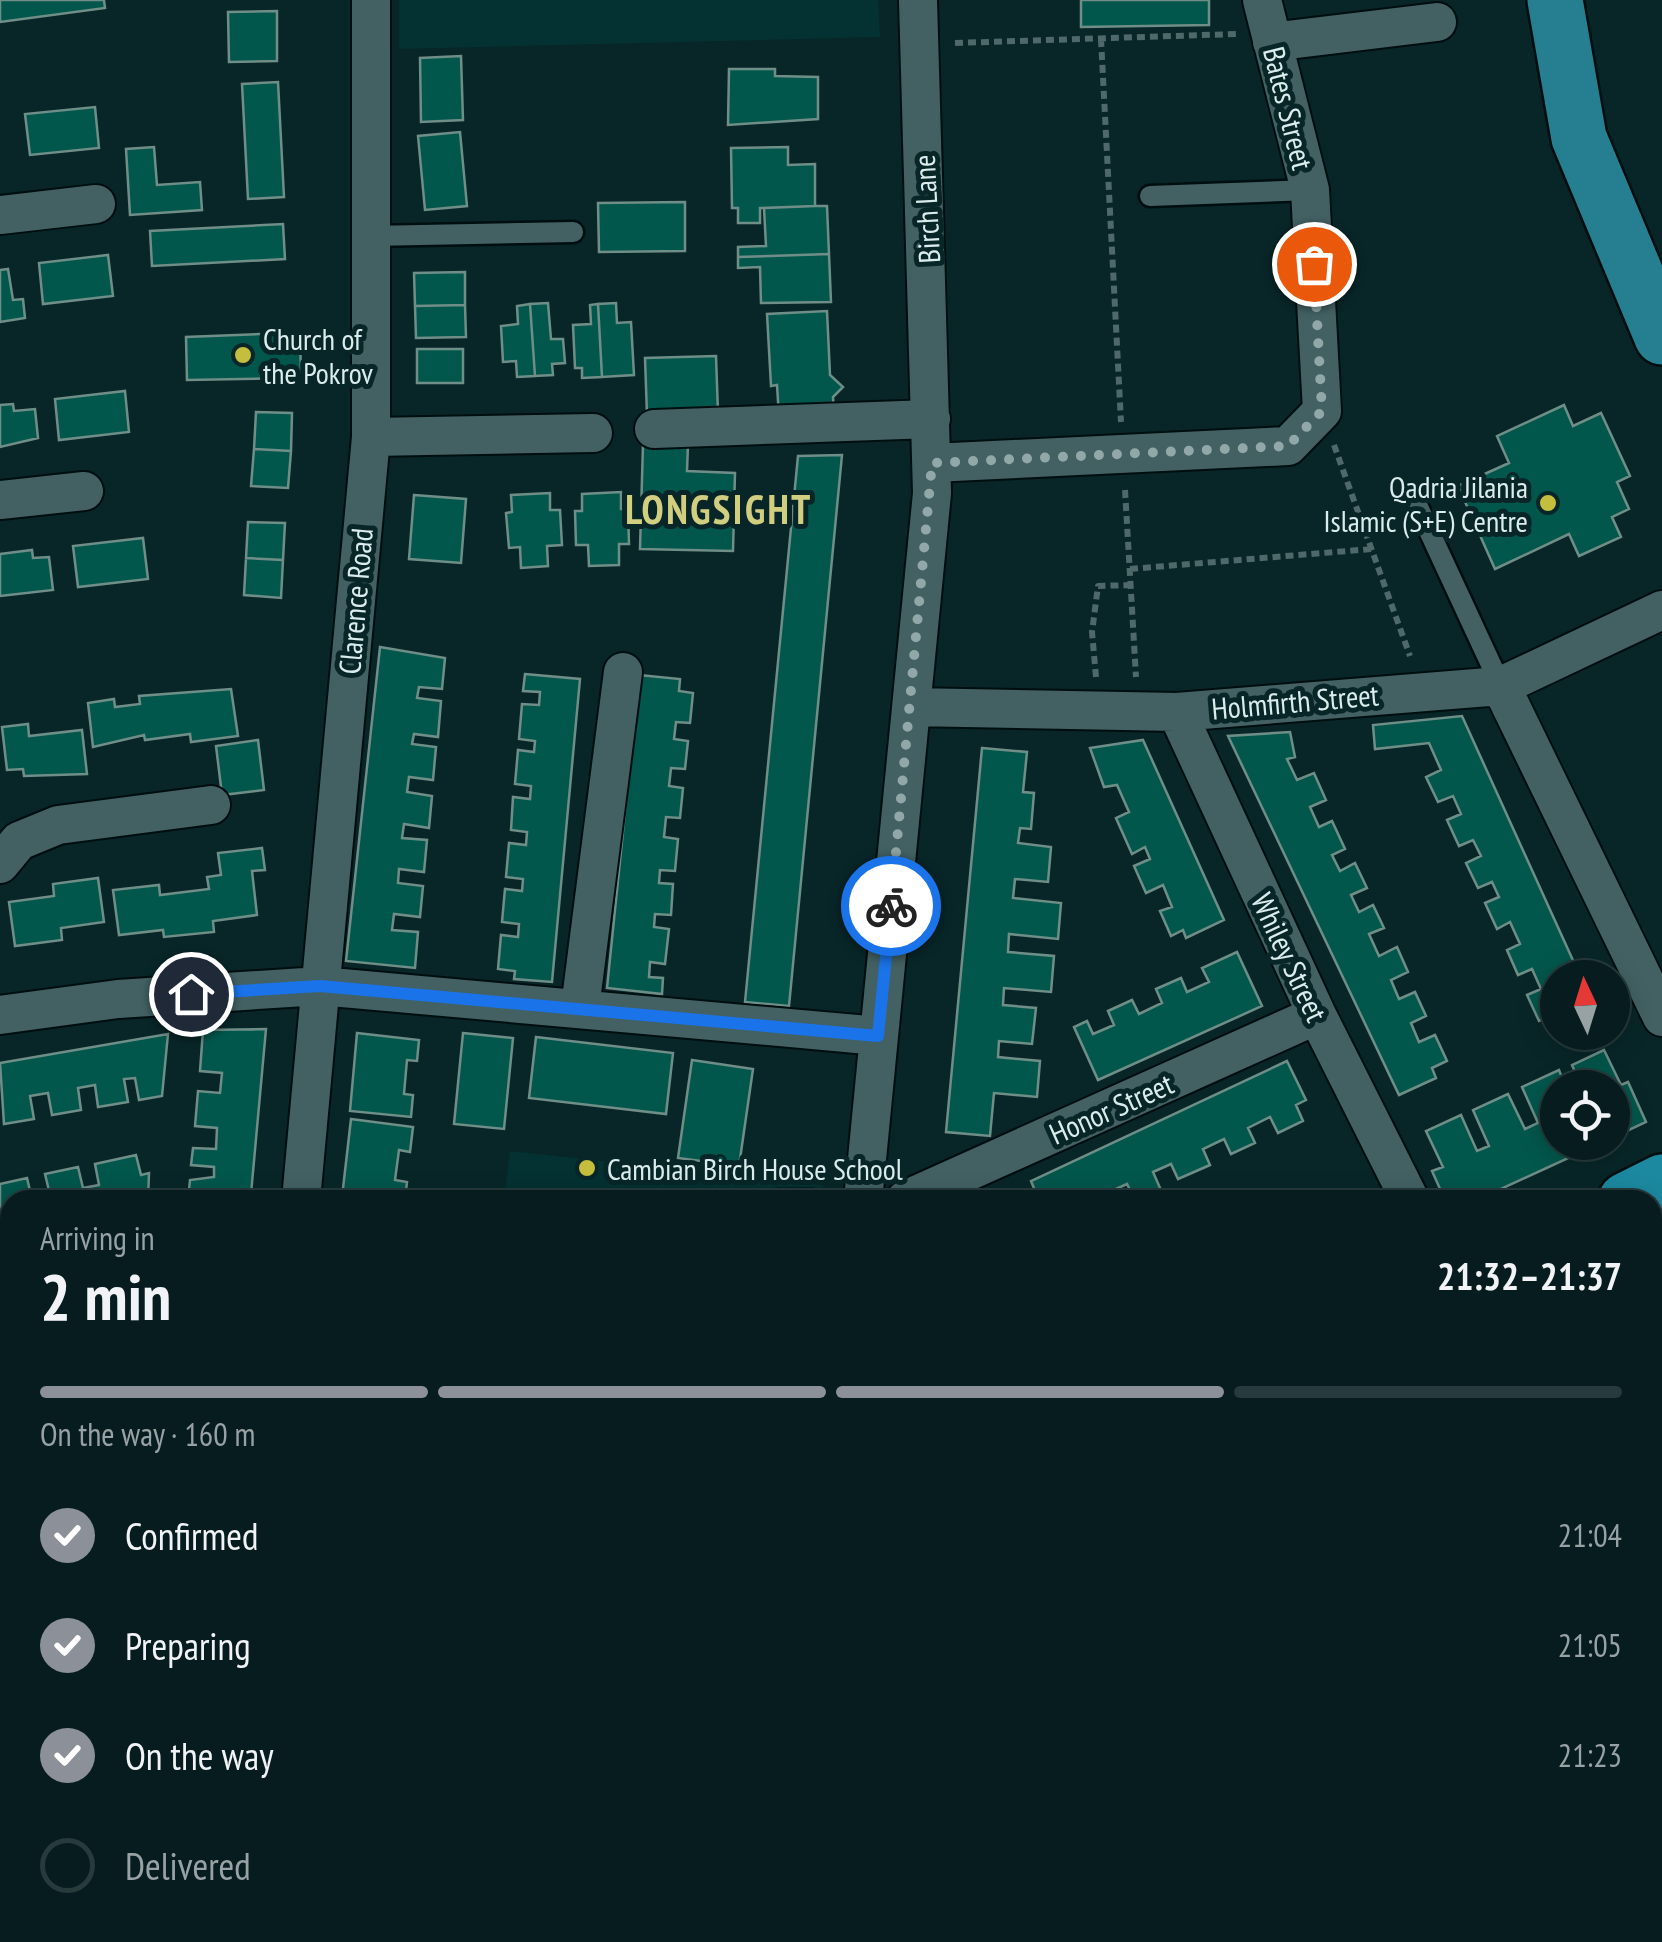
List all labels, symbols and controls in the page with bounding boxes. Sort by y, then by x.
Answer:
street label: Bates Street [1255,43,1323,174]
street label: Birch Lane [904,154,948,264]
pin [1272,222,1357,307]
icon: bag [1287,237,1342,292]
place label: Church of the Pokrov [263,319,373,392]
marker: Church of the Pokrov [232,344,254,366]
place label: Qadria Jilania Islamic (S+E) Centre [1324,467,1528,540]
district label: LONGSIGHT [625,483,813,535]
marker: Qadria Jilania Islamic (S+E) Centre [1537,492,1559,514]
street label: Clarence Road [329,526,381,676]
street label: Holmfirth Street [1210,674,1381,728]
courier [841,856,941,956]
icon: bike [864,879,919,934]
street label: Whiley Street [1243,886,1337,1028]
pin [149,952,234,1037]
north arrow [1540,960,1630,1050]
map controls [1540,960,1630,1160]
icon: home [164,967,219,1022]
street label: Honor Street [1043,1063,1180,1153]
button: locate [1540,1070,1630,1160]
place label: Cambian Birch House School [607,1149,903,1188]
marker: Cambian Birch House School [576,1157,598,1179]
text: Arriving in [40,1217,155,1259]
text: 21:32–21:37 [1437,1251,1622,1300]
text: 2 min [40,1254,171,1338]
text: On the way · 160 m [40,1413,255,1455]
icon: check [40,1508,95,1563]
text: Confirmed [125,1511,258,1560]
text: 21:04 [1558,1514,1622,1556]
icon: check [40,1618,95,1673]
text: Preparing [125,1621,251,1670]
text: 21:05 [1558,1624,1622,1666]
icon: check [40,1728,95,1783]
text: On the way [125,1731,273,1780]
text: 21:23 [1558,1734,1622,1776]
text: Delivered [125,1841,251,1890]

